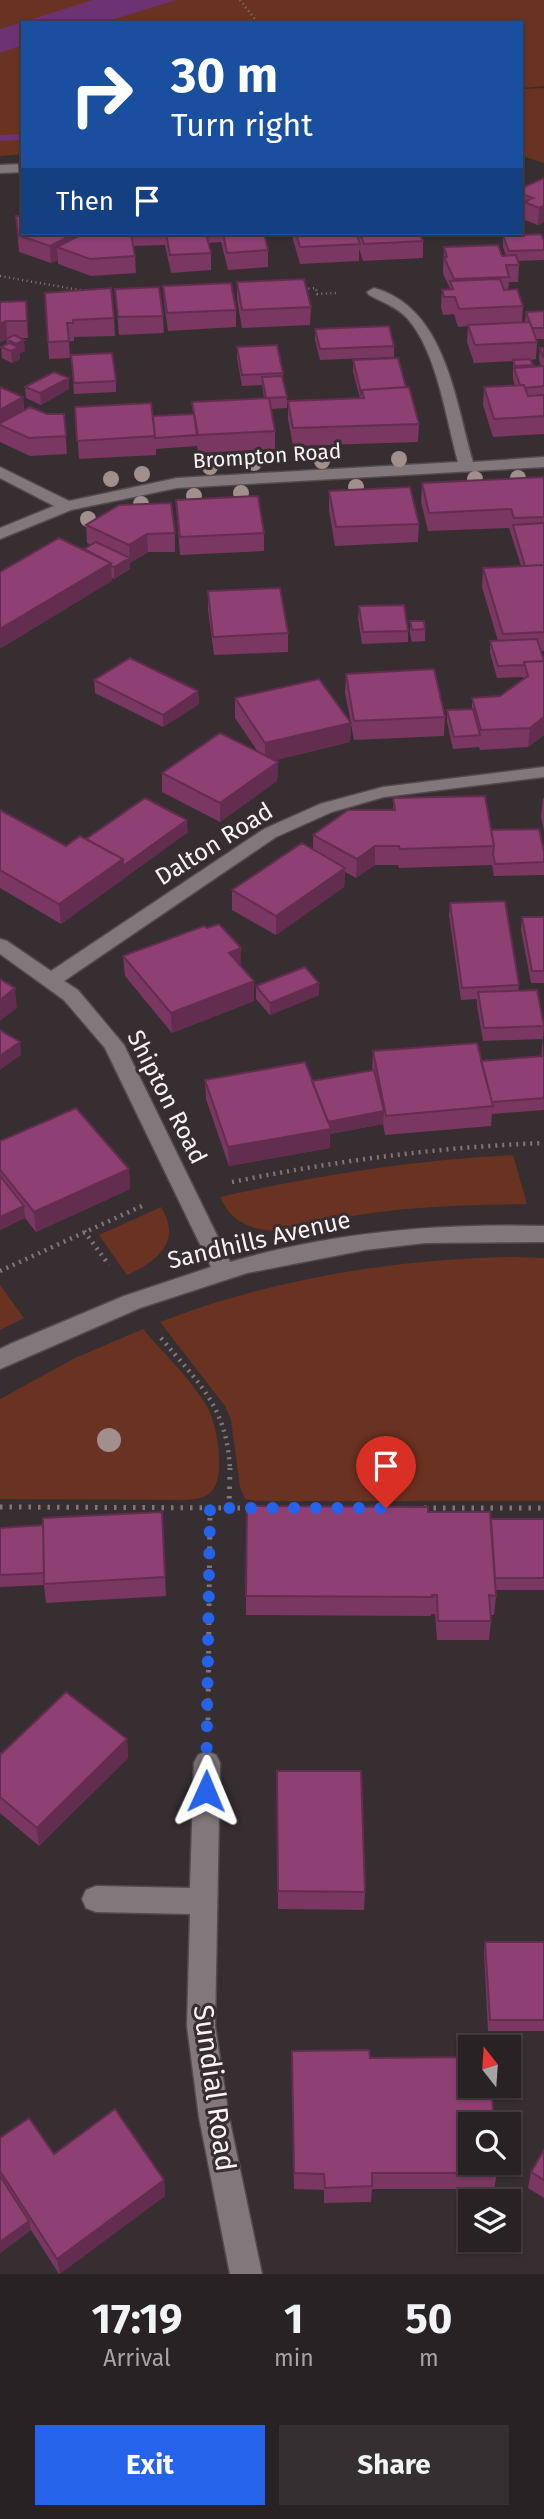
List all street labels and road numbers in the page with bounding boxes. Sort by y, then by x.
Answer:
street label: Brompton Road [192,438,342,474]
street label: Dalton Road [150,797,278,891]
street label: Shipton Road [121,1025,213,1169]
street label: Sandhills Avenue [165,1205,353,1275]
street label: Sundial Road [186,2003,243,2173]

